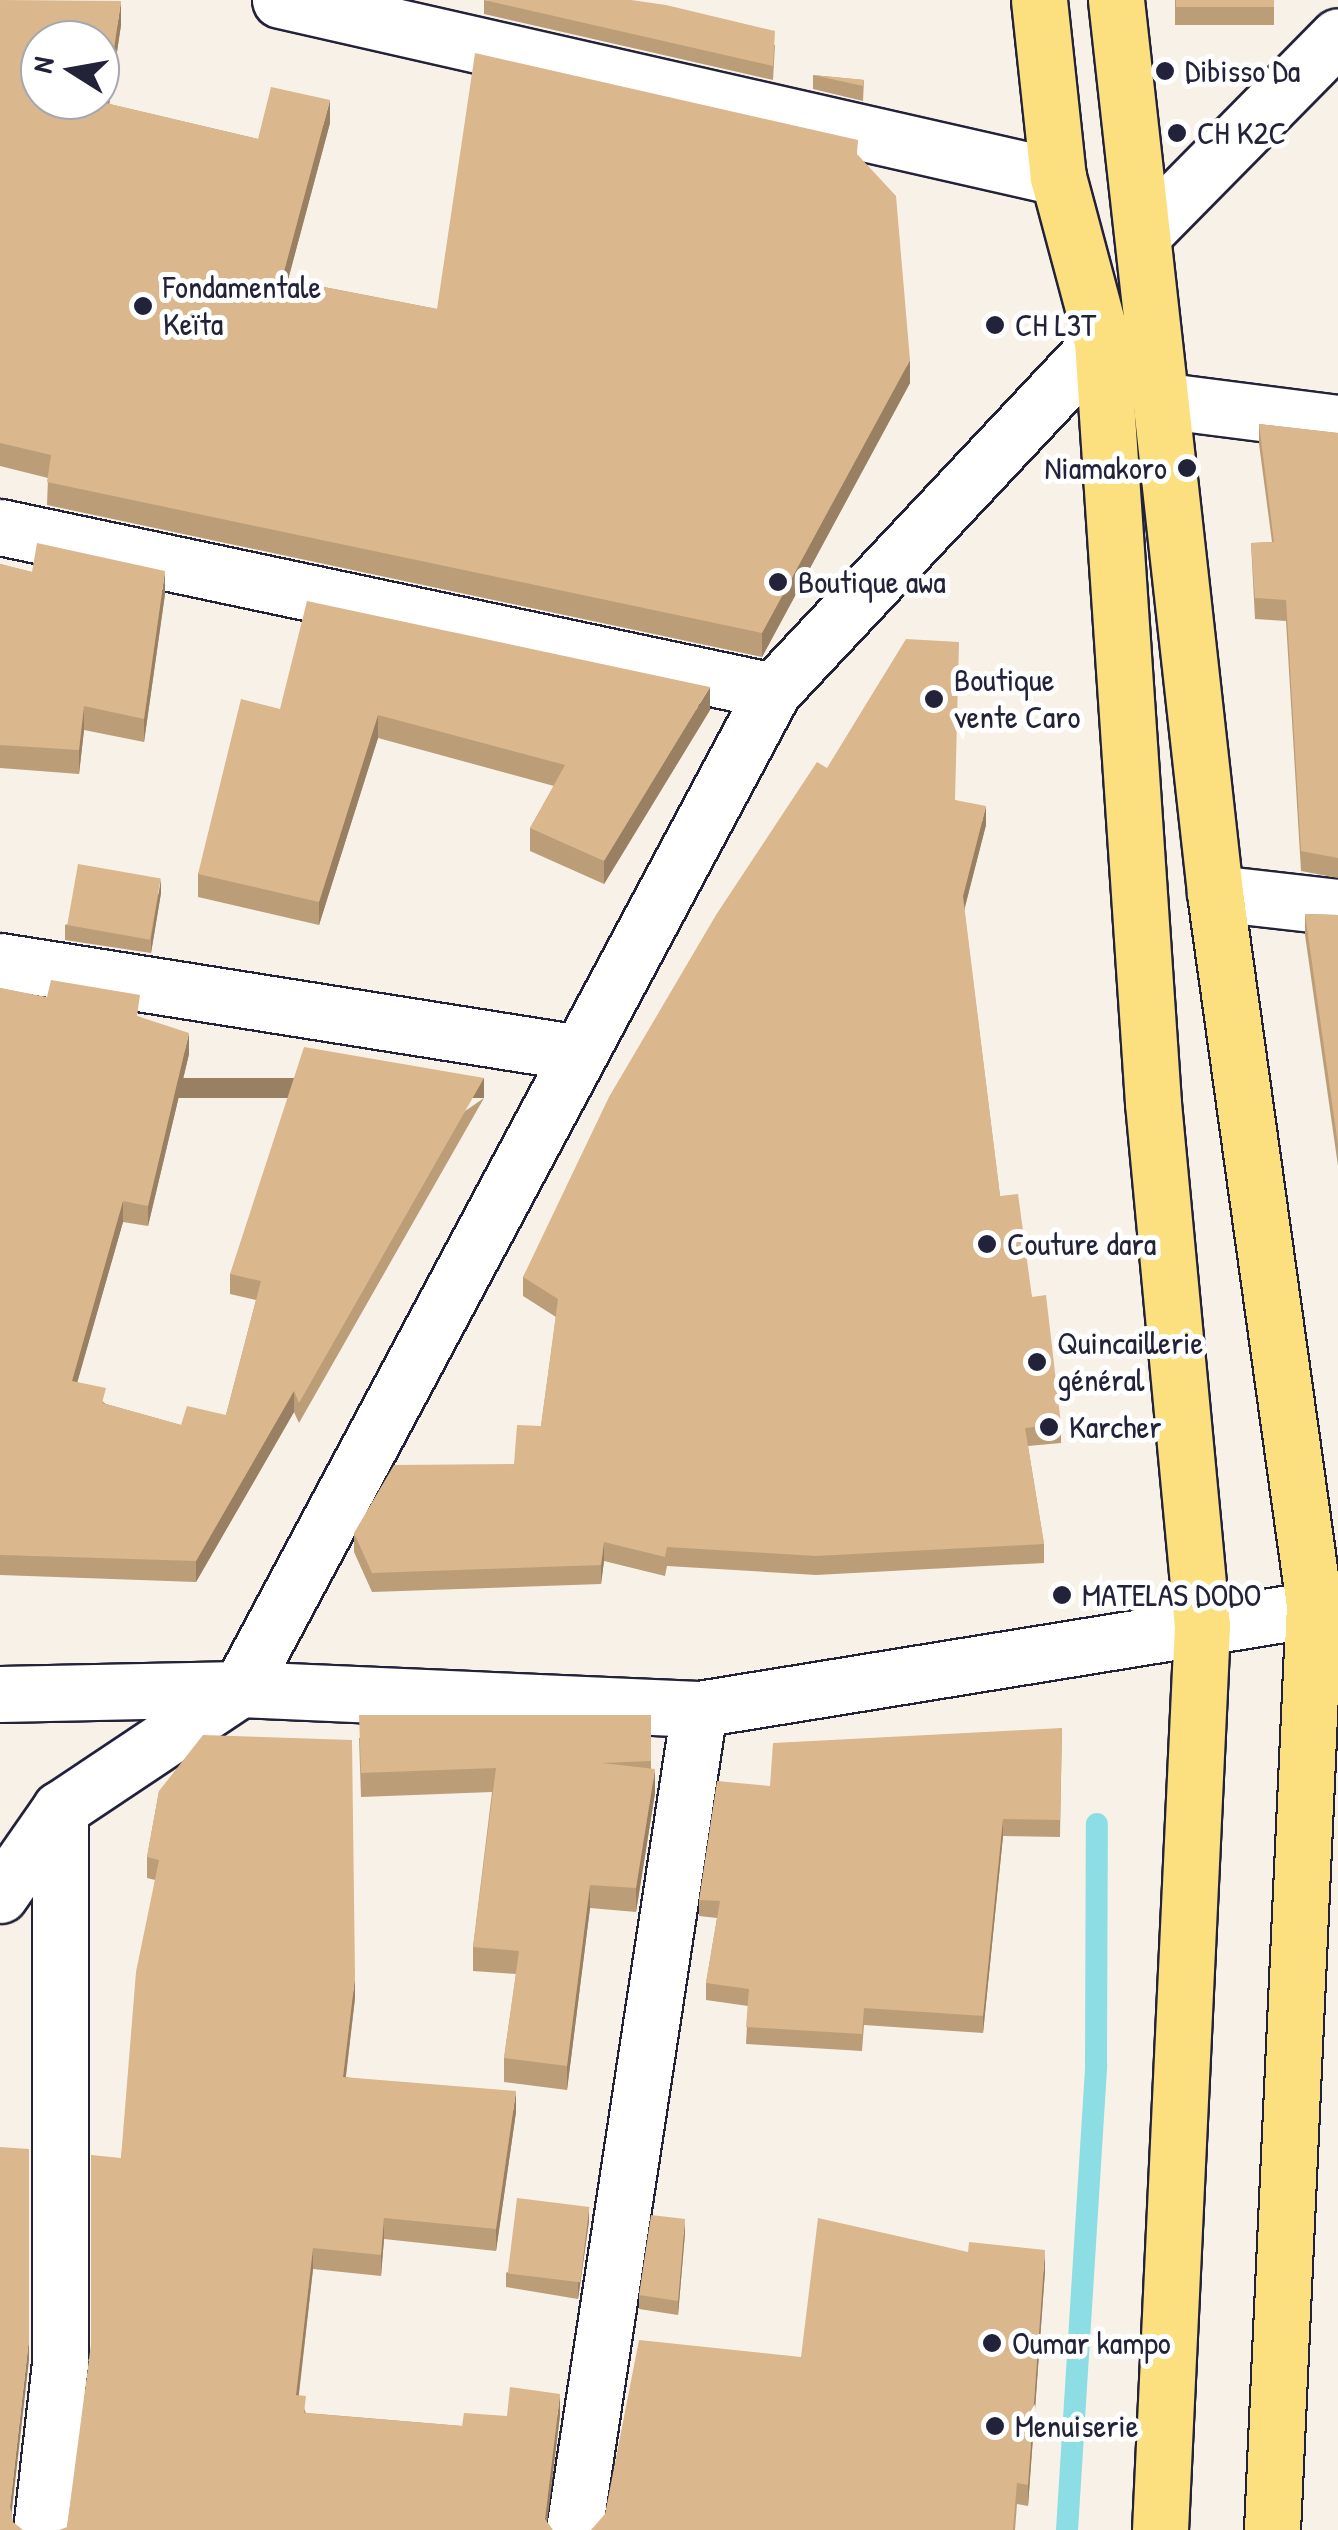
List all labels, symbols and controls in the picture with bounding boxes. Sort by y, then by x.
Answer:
north arrow [20,20,120,120]
place label: Dibisso Da [1185,52,1300,90]
text: N [22,54,63,76]
marker: Dibisso Da [1154,60,1176,82]
place label: CH K2C [1197,114,1286,152]
marker: CH K2C [1166,122,1188,144]
place label: Fondamentale Keïta [163,269,321,344]
marker: Fondamentale Keïta [132,295,154,317]
place label: CH L3T [1015,306,1096,344]
marker: CH L3T [984,314,1006,336]
place label: Niamakoro [1045,449,1167,487]
marker: Niamakoro [1176,457,1198,479]
place label: Boutique awa [798,563,946,601]
marker: Boutique awa [767,571,789,593]
place label: Boutique vente Caro [954,662,1080,737]
marker: Boutique vente Caro [923,688,945,710]
place label: Couture dara [1007,1225,1156,1263]
marker: Couture dara [976,1233,998,1255]
place label: Quincaillerie général [1057,1325,1203,1400]
marker: Quincaillerie général [1026,1351,1048,1373]
place label: Karcher [1069,1408,1162,1446]
marker: Karcher [1038,1416,1060,1438]
place label: MATELAS DODO [1082,1576,1261,1614]
marker: MATELAS DODO [1051,1584,1073,1606]
place label: Oumar kampo [1012,2324,1171,2362]
marker: Oumar kampo [981,2332,1003,2354]
place label: Menuiserie [1015,2407,1138,2445]
marker: Menuiserie [984,2415,1006,2437]

